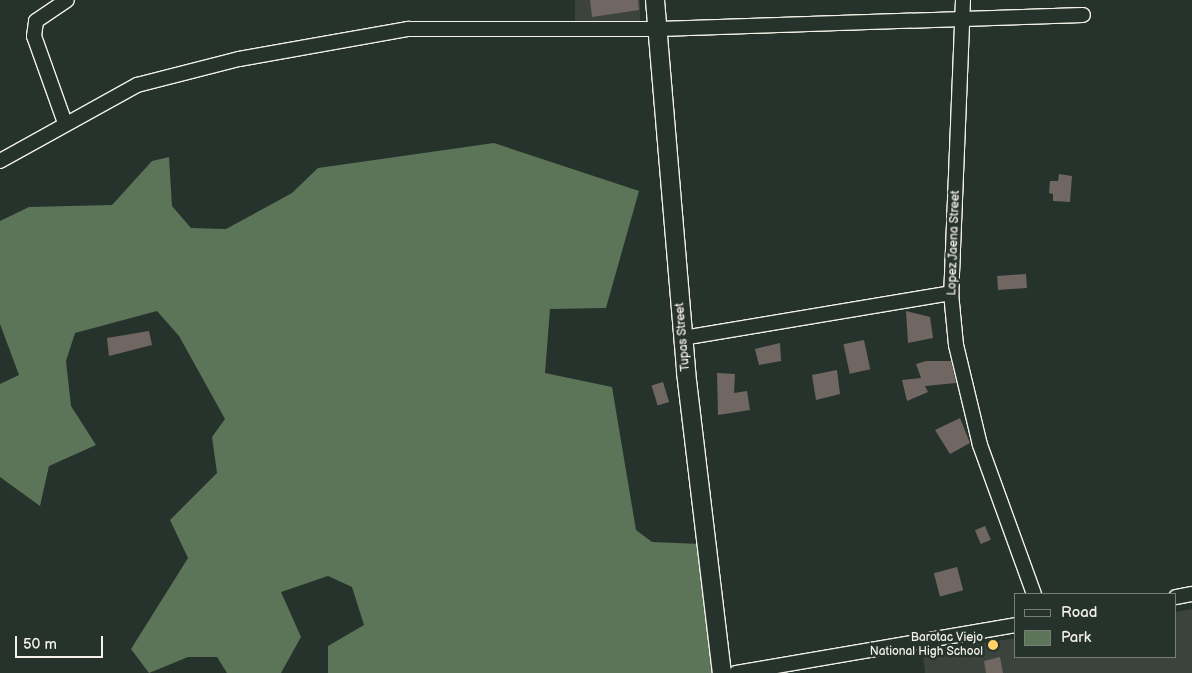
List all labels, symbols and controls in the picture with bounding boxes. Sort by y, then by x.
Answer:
street label: Lopez Jaena Street [945,190,963,296]
street label: Tupas Street [673,302,693,372]
legend [1014,593,1177,658]
text: Road [1061,603,1097,622]
scale bar [18,626,105,658]
text: Park [1061,628,1091,647]
place label: Barotac Viejo National High School [869,631,983,659]
text: 50 m [23,635,57,654]
marker: Barotac Viejo National High School [987,639,999,651]

